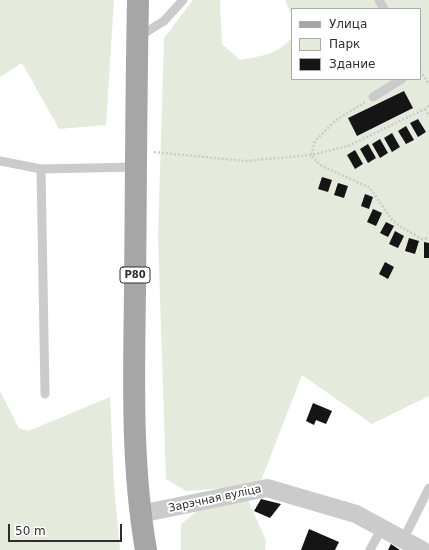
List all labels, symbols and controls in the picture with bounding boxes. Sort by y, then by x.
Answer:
legend [291,8,421,80]
text: Улица [329,17,367,31]
text: Парк [329,37,360,51]
text: Здание [329,57,375,71]
road number: Р80 [120,267,150,283]
street label: Зарэчная вуліца [167,483,263,515]
scale bar [10,516,124,542]
text: 50 m [15,524,46,538]

